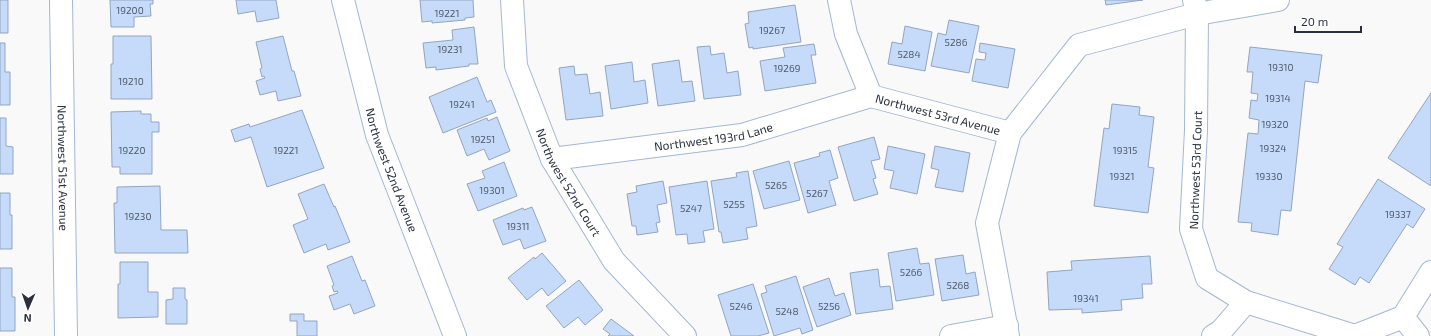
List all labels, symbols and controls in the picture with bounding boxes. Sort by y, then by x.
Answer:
house number: 19200 [116,4,144,16]
house number: 19221 [435,7,459,19]
scale bar [1295,8,1361,34]
text: 20 m [1301,14,1328,28]
house number: 19267 [759,24,785,36]
house number: 5286 [945,36,968,48]
house number: 19231 [438,43,462,55]
house number: 5284 [897,48,921,60]
house number: 19310 [1268,61,1294,73]
house number: 19269 [774,62,801,74]
house number: 19210 [118,75,144,87]
street label: Northwest 53rd Avenue [874,91,1002,137]
house number: 19314 [1265,92,1291,104]
house number: 19241 [449,98,475,110]
street label: Northwest 51st Avenue [56,105,71,231]
street label: Northwest 52nd Avenue [363,106,421,234]
street label: Northwest 53rd Court [1186,110,1204,229]
house number: 19320 [1262,118,1288,130]
street label: Northwest 193rd Lane [653,119,774,153]
street label: Northwest 52nd Court [534,126,604,239]
house number: 19251 [471,133,495,145]
house number: 19324 [1259,142,1287,154]
house number: 19220 [119,144,145,156]
house number: 19221 [274,144,298,156]
house number: 19315 [1113,144,1137,156]
house number: 19321 [1110,170,1134,182]
house number: 19330 [1256,170,1282,182]
house number: 5265 [765,179,787,191]
house number: 19301 [479,184,505,196]
house number: 5267 [806,187,828,199]
house number: 5255 [723,198,745,210]
house number: 5247 [680,202,702,214]
house number: 19337 [1385,208,1411,220]
house number: 19230 [125,210,151,222]
house number: 19311 [506,220,530,232]
house number: 5266 [900,266,922,278]
house number: 5268 [947,279,969,291]
north arrow [8,288,48,328]
house number: 19341 [1073,292,1099,304]
house number: 5246 [730,300,753,312]
house number: 5256 [818,300,840,312]
house number: 5248 [775,305,799,317]
text: N [23,312,32,325]

